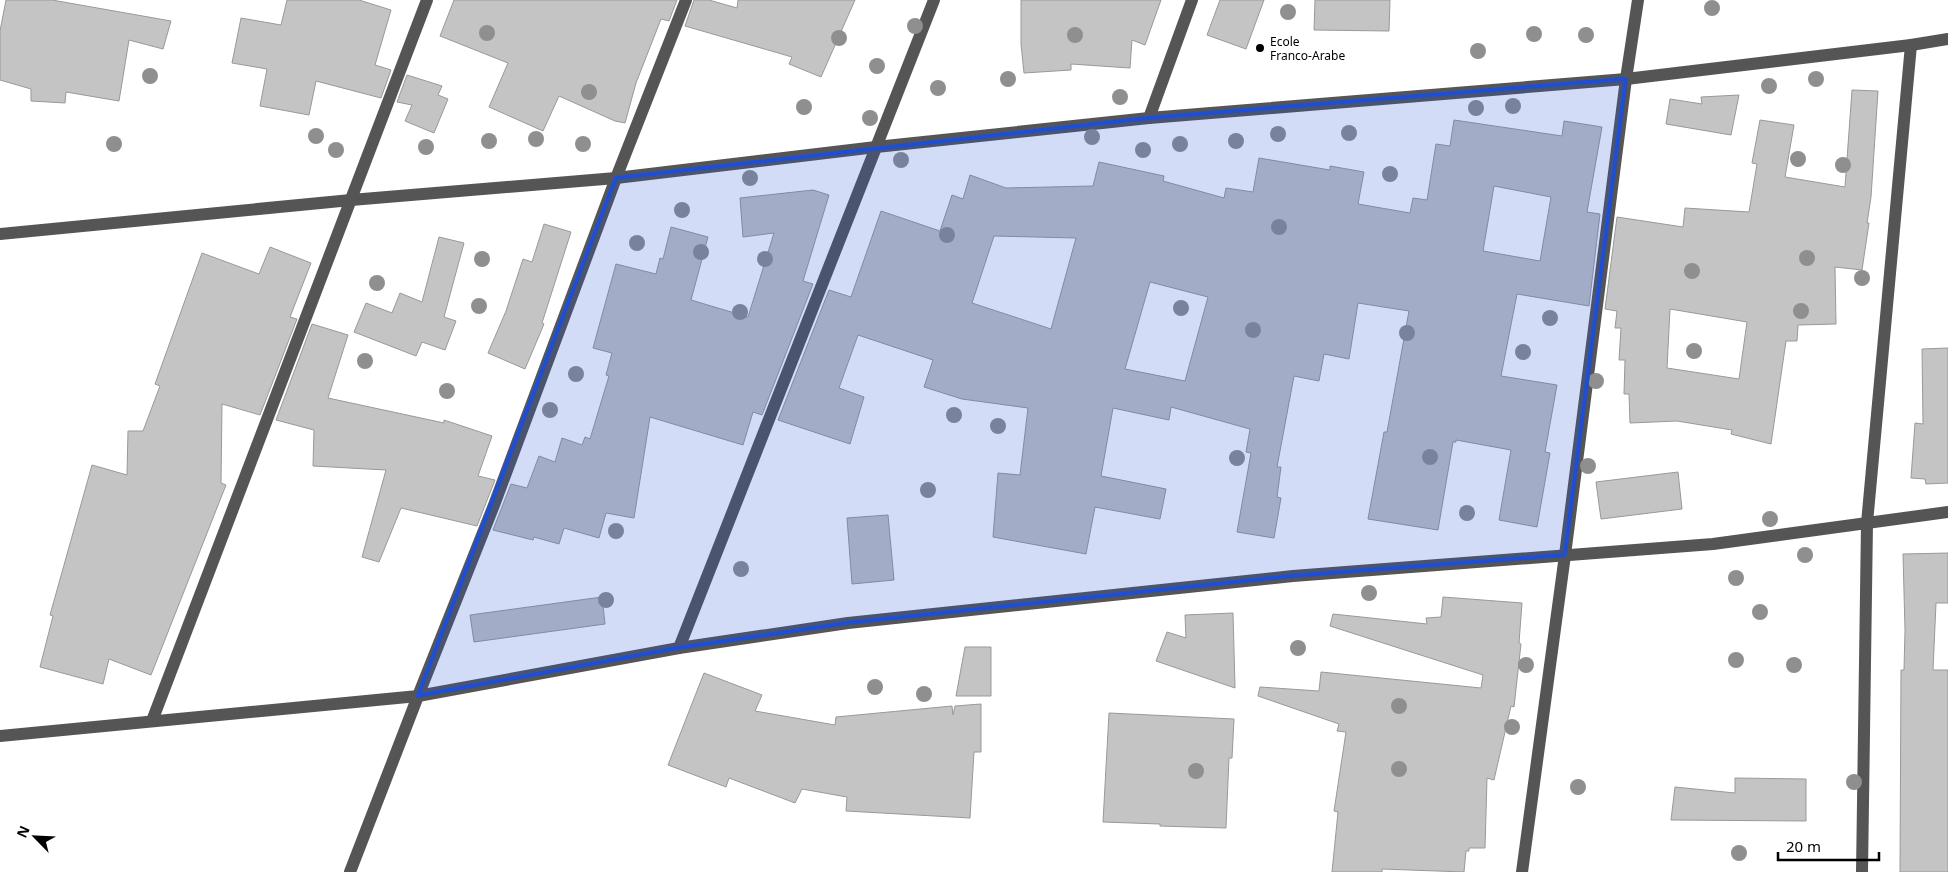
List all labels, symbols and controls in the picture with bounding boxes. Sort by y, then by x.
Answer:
place label: Ecole Franco-Arabe [1270,33,1345,64]
marker: Ecole Franco-Arabe [1254,42,1266,54]
north arrow [10,812,60,862]
text: N [12,822,34,841]
scale bar [1778,830,1879,862]
text: 20 m [1786,836,1821,856]

